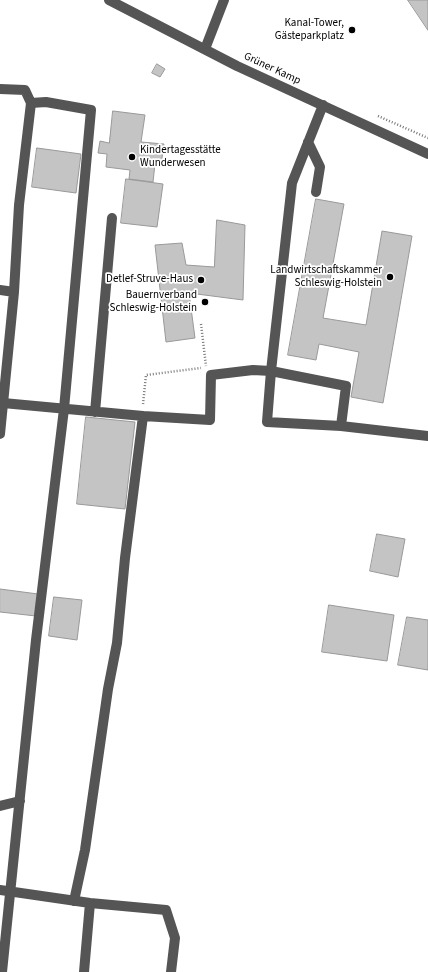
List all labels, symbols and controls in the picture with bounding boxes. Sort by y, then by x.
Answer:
place label: Kanal-Tower, Gästeparkplatz [275,17,344,43]
marker: Kanal-Tower, Gästeparkplatz [347,25,357,35]
street label: Grüner Kamp [241,50,303,88]
place label: Kindertagesstätte Wunderwesen [140,144,221,170]
marker: Kindertagesstätte Wunderwesen [127,152,137,162]
place label: Landwirtschaftskammer Schleswig-Holstein [270,264,382,290]
marker: Landwirtschaftskammer Schleswig-Holstein [385,272,395,282]
place label: Detlef-Struve-Haus [106,273,193,287]
marker: Detlef-Struve-Haus [196,275,206,285]
place label: Bauernverband Schleswig-Holstein [110,289,197,315]
marker: Bauernverband Schleswig-Holstein [200,297,210,307]

